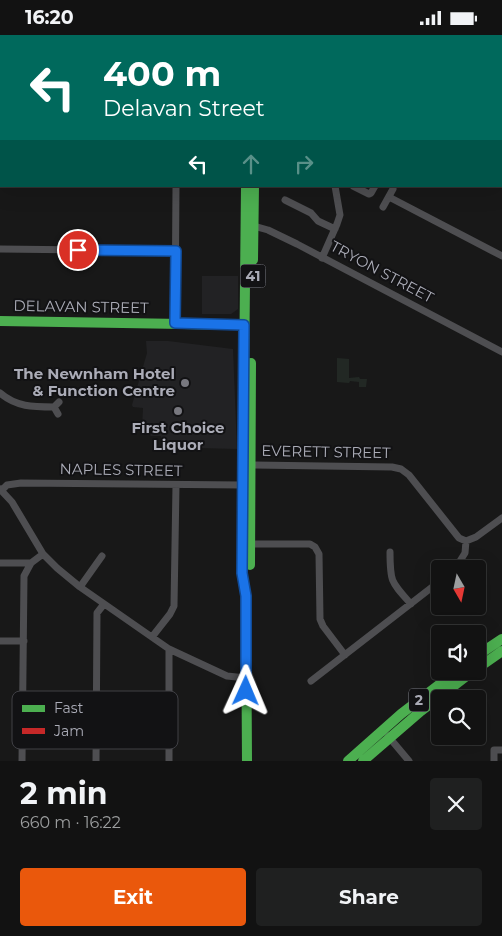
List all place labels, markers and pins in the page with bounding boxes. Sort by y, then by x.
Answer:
pin [57,229,99,271]
place label: The Newnham Hotel & Function Centre [14,364,175,400]
marker: The Newnham Hotel & Function Centre [179,377,191,389]
marker: First Choice Liquor [172,405,184,417]
place label: First Choice Liquor [131,418,225,454]

